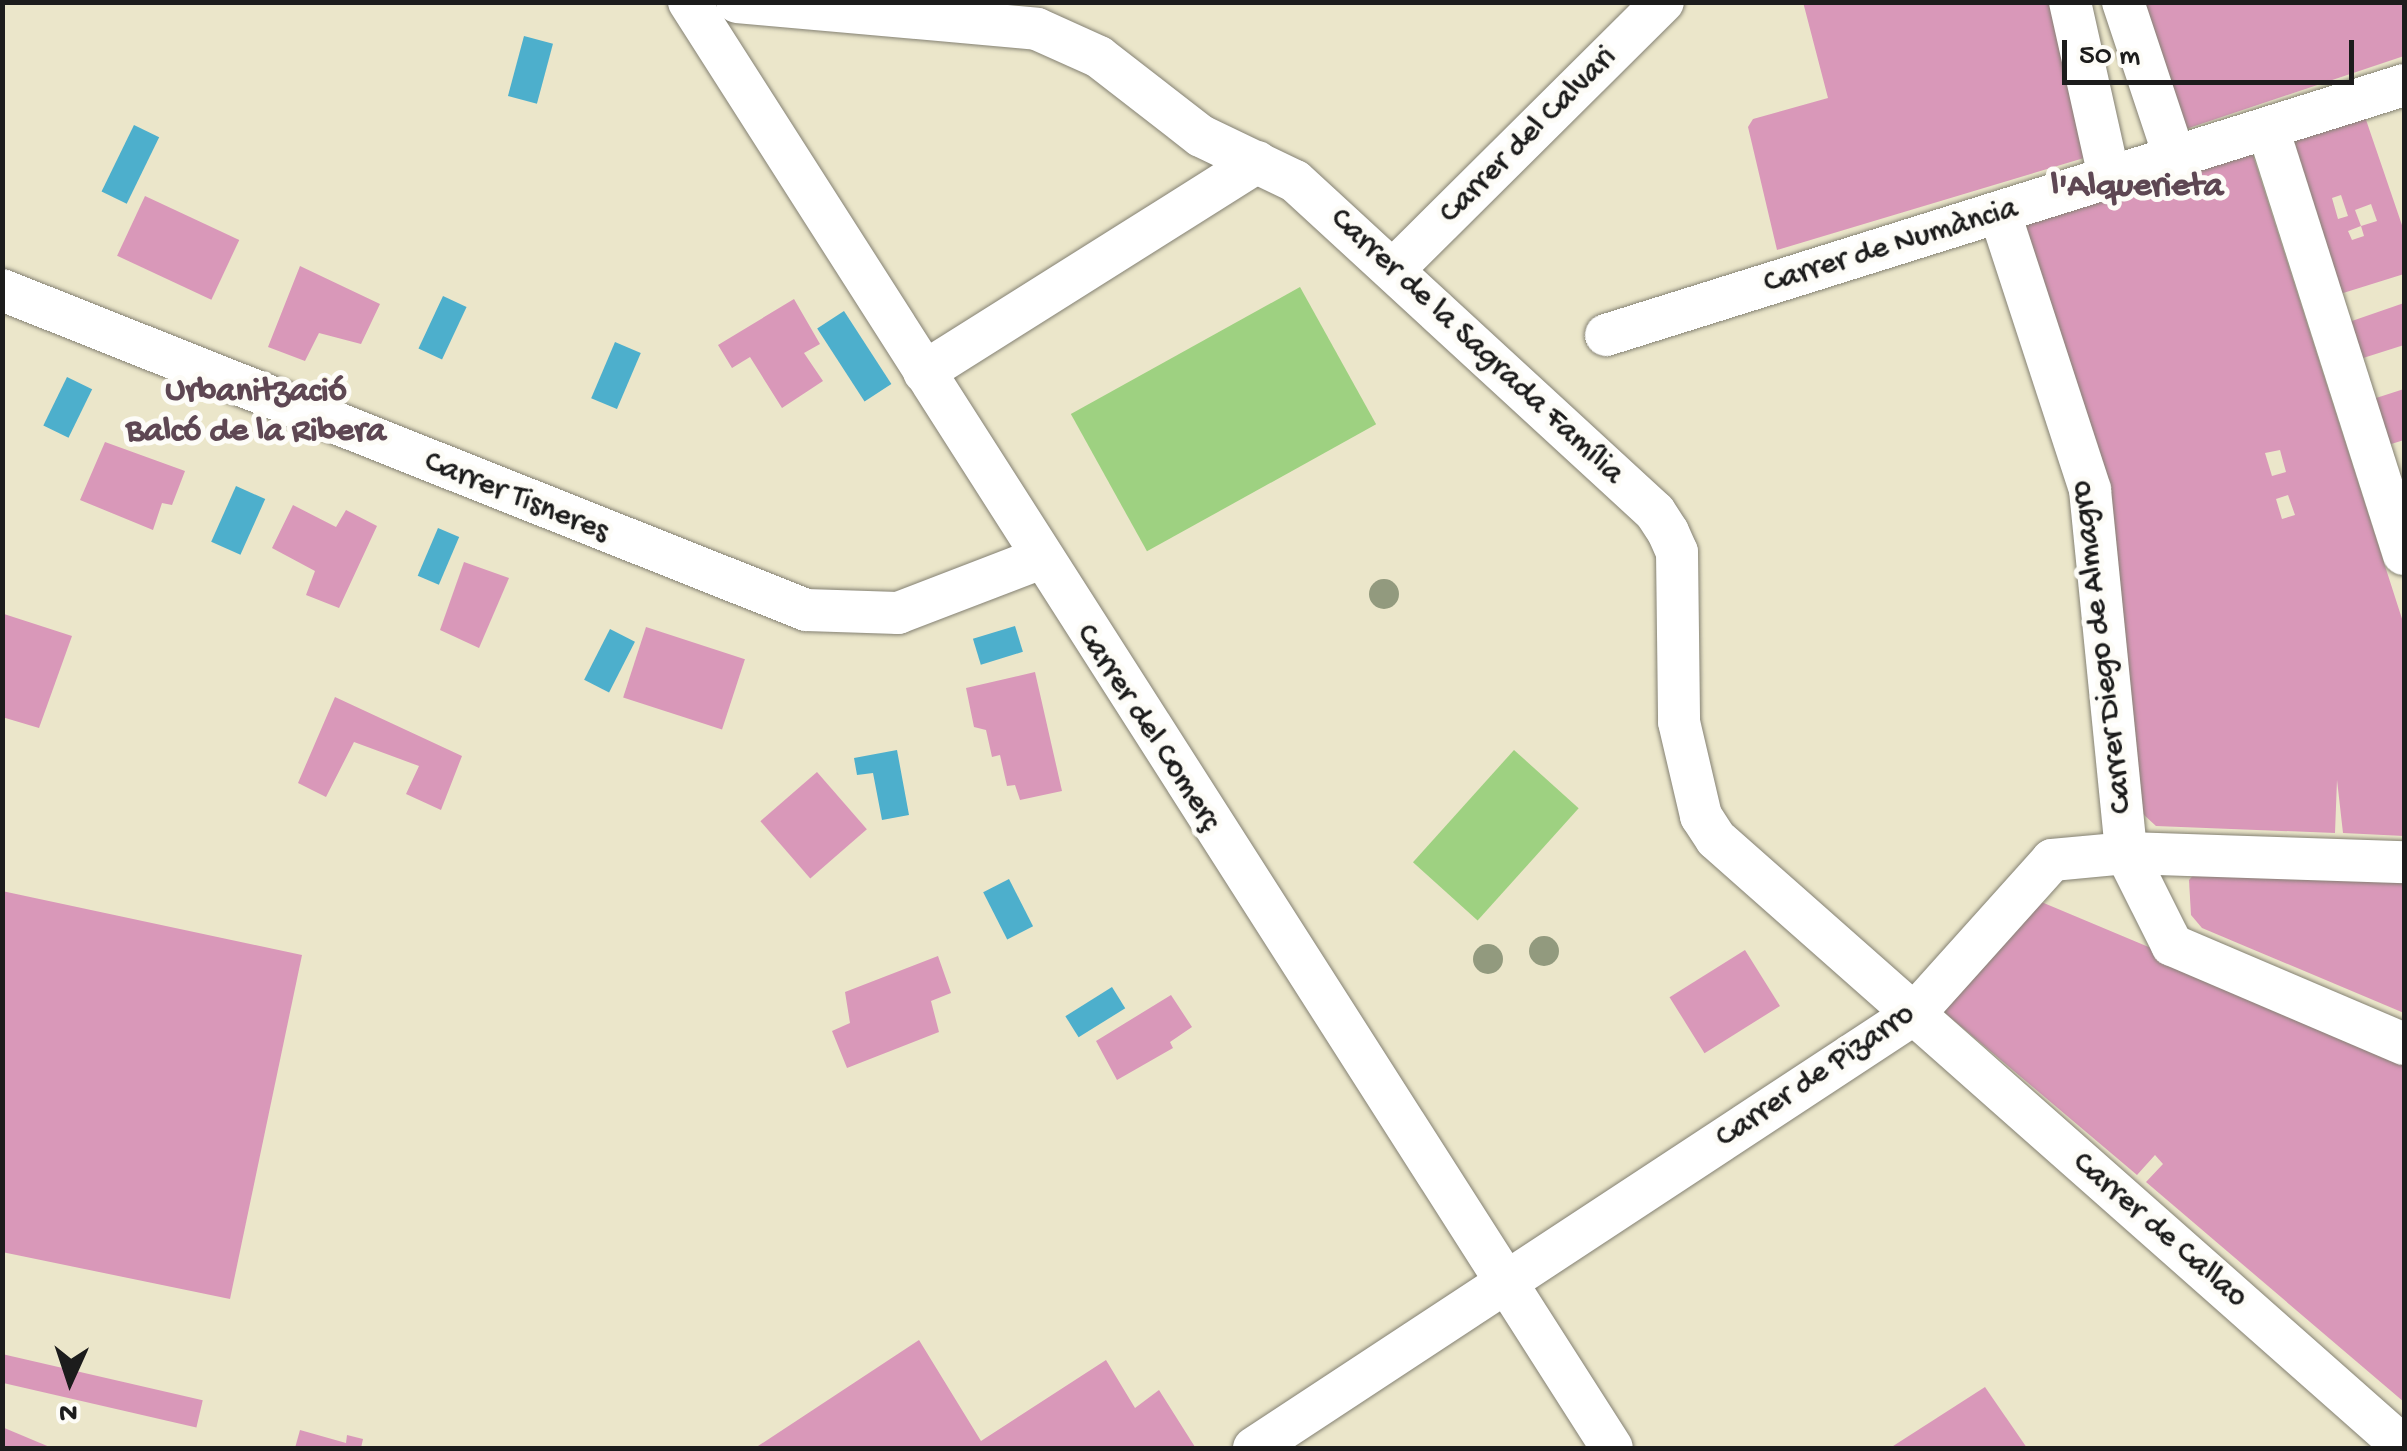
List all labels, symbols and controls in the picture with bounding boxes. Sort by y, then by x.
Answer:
scale bar [2067,20,2360,82]
street label: Carrer del Calvari [1432,39,1626,233]
text: 50 m [2079,40,2140,75]
district label: l'Alquerieta [2051,167,2223,209]
street label: Carrer de Numància [1760,190,2022,304]
street label: Carrer de la Sagrada Família [1321,201,1631,493]
district label: Urbanització Balcó de la Ribera [126,372,386,454]
street label: Carrer Tisneres [418,444,614,552]
street label: Carrer Diego de Almagro [2064,478,2142,816]
street label: Carrer del Comerç [1066,618,1228,838]
street label: Carrer de Pizarro [1709,996,1923,1158]
street label: Carrer de Callao [2064,1144,2254,1318]
north arrow [20,1331,120,1431]
text: N [58,1395,78,1428]

